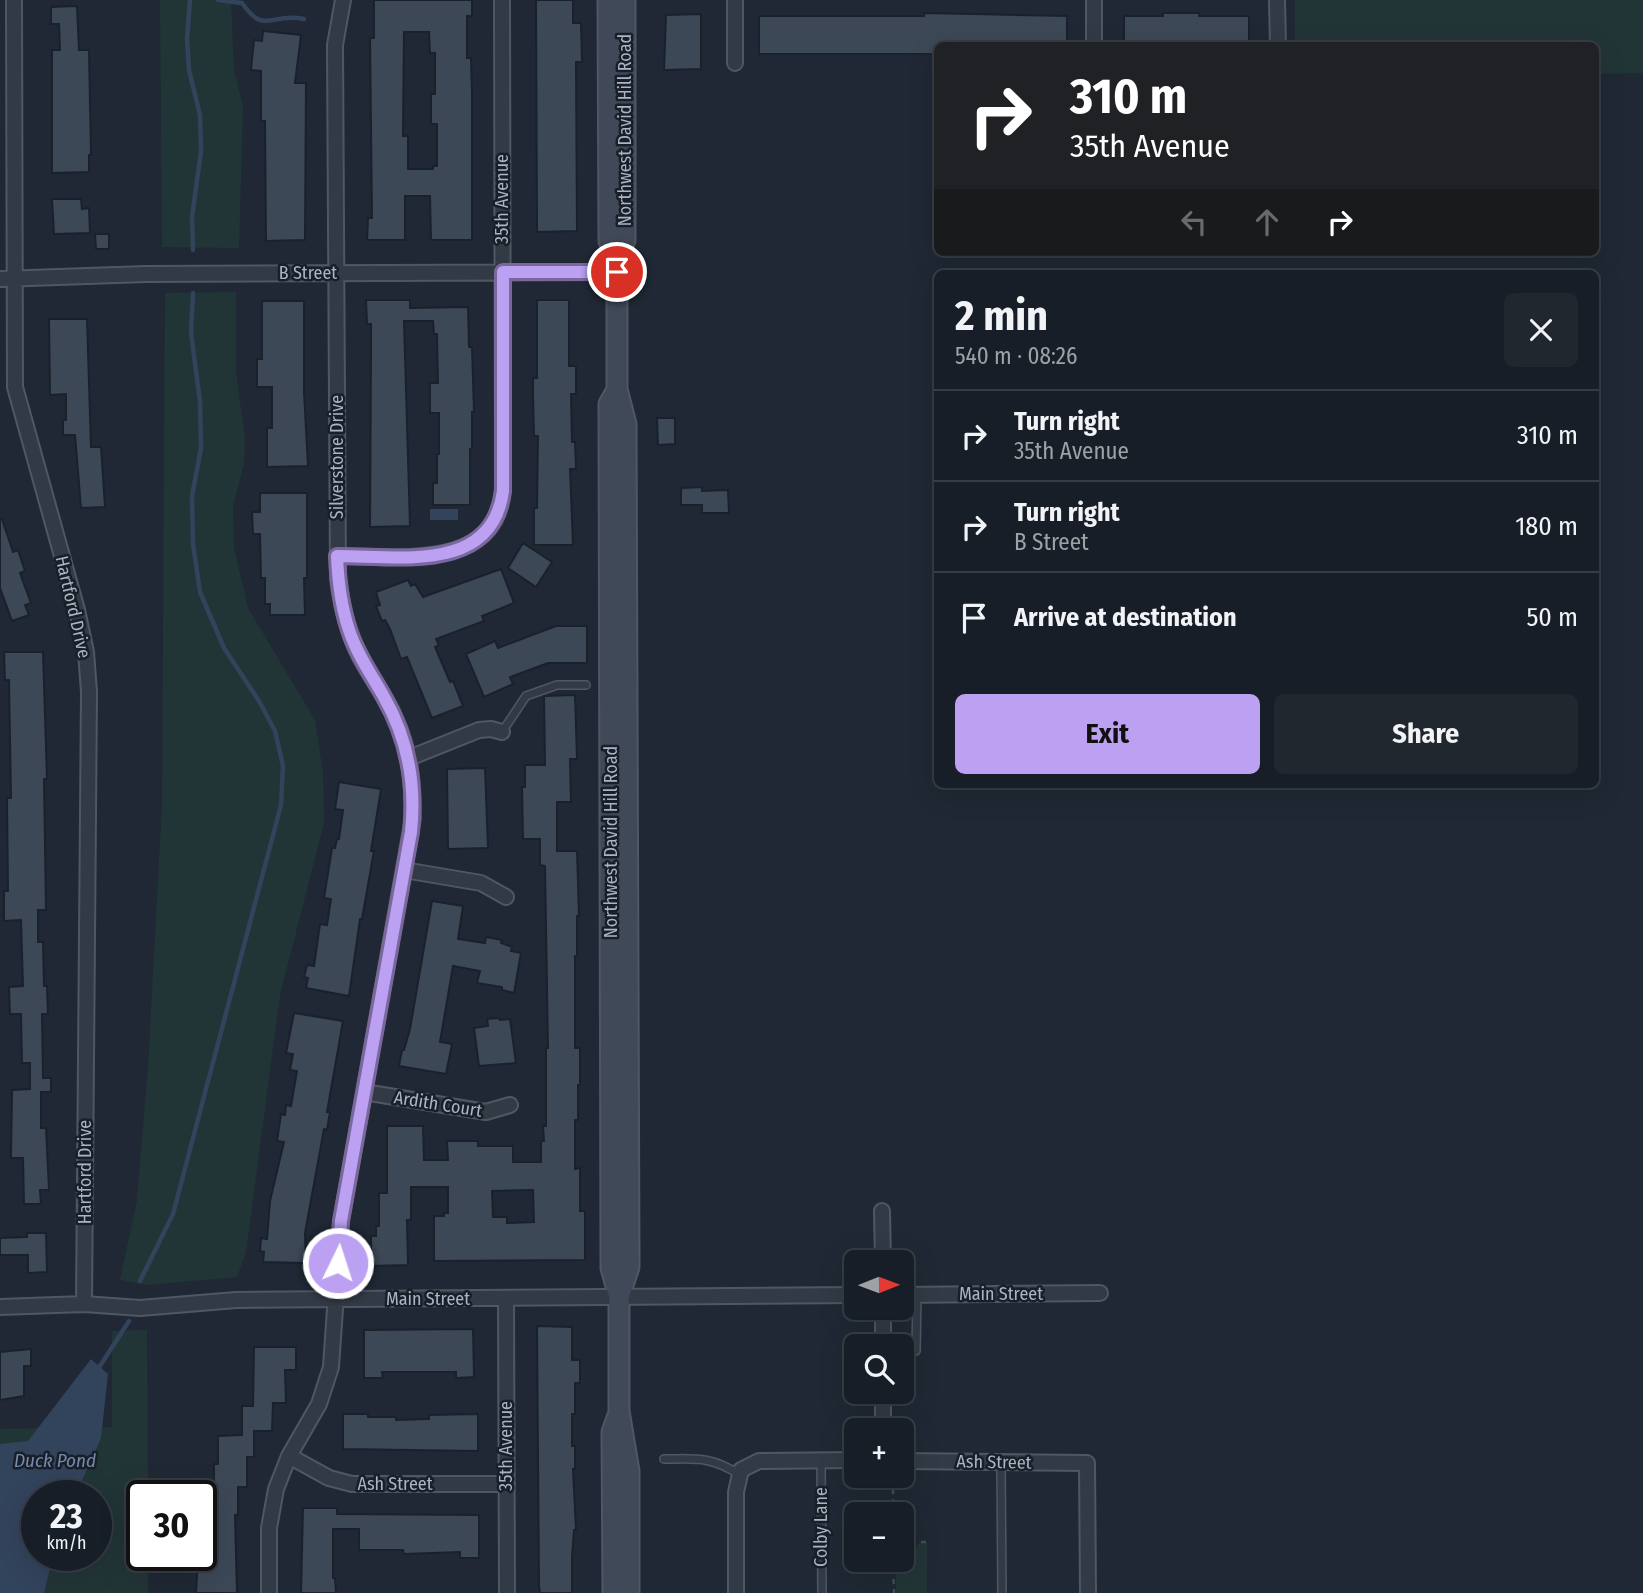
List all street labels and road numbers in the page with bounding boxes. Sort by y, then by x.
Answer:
street label: Northwest David Hill Road [614,34,636,226]
street label: 35th Avenue [491,154,513,244]
street label: B Street [279,262,337,284]
street label: Silverstone Drive [326,395,348,519]
street label: Hartford Drive [51,554,95,660]
street label: Northwest David Hill Road [600,746,622,938]
street label: Ardith Court [392,1086,484,1122]
street label: Hartford Drive [74,1120,96,1224]
street label: Main Street [959,1283,1043,1305]
street label: Main Street [386,1288,470,1310]
street label: 35th Avenue [495,1401,517,1491]
street label: Ash Street [956,1450,1032,1474]
street label: Ash Street [357,1473,433,1495]
street label: Colby Lane [810,1487,832,1567]

